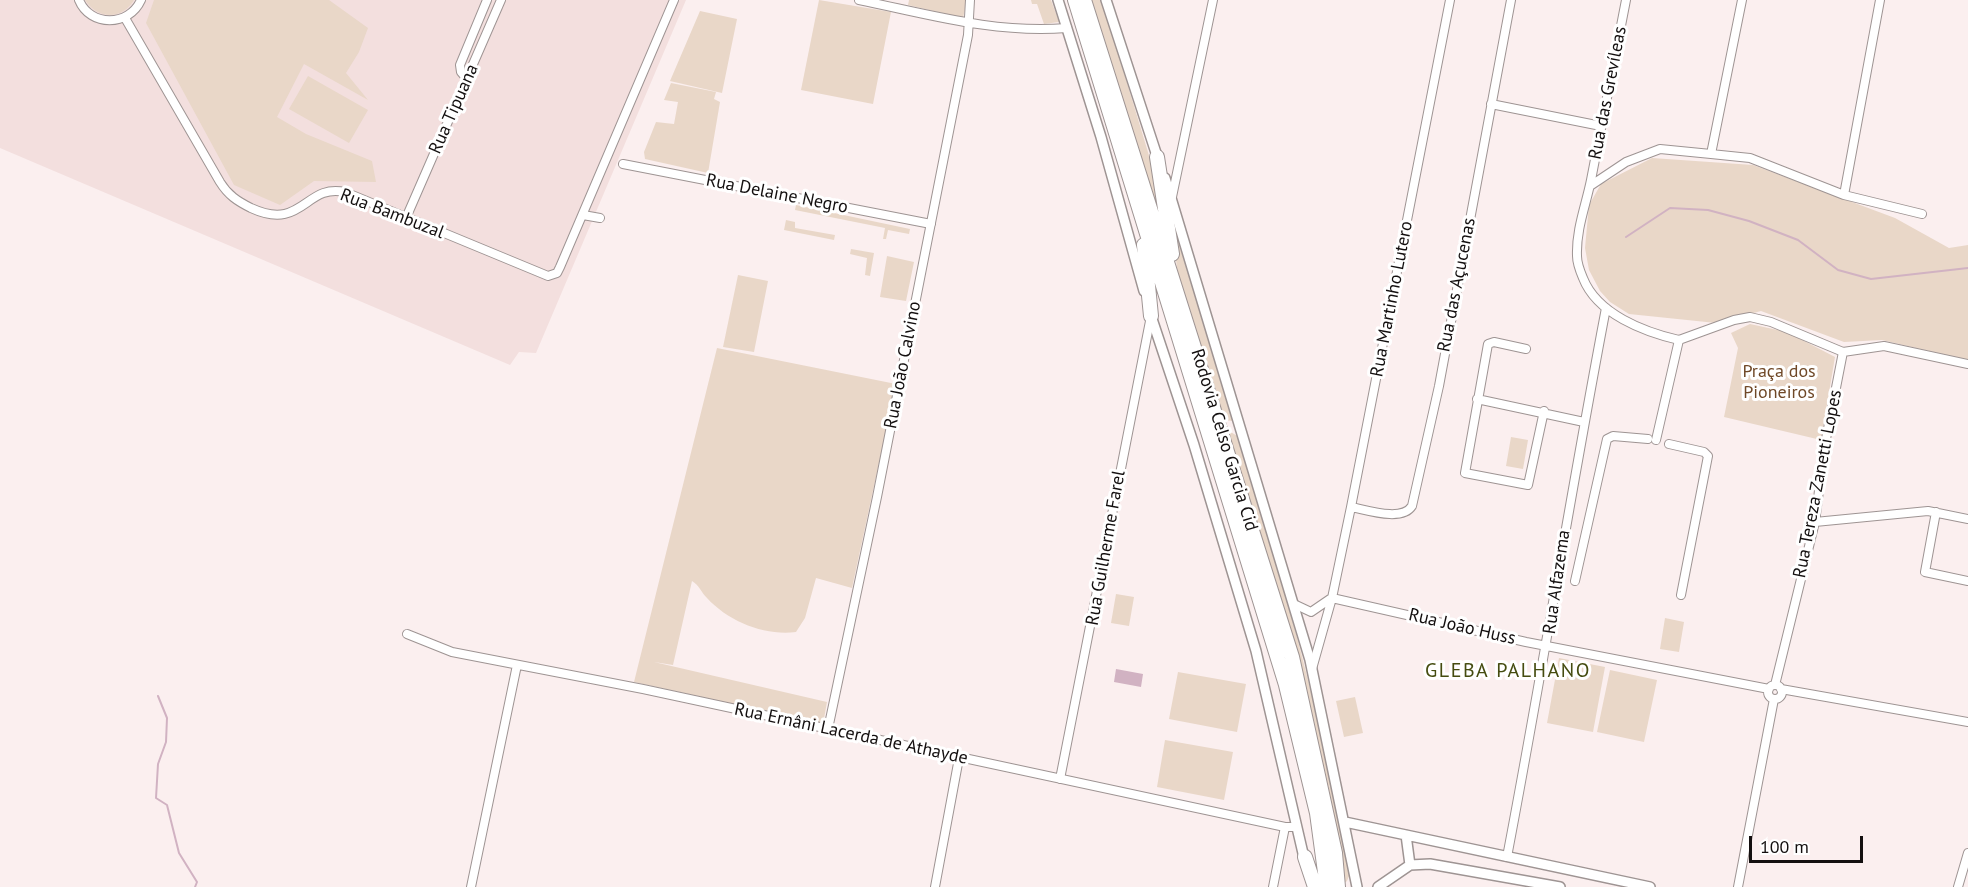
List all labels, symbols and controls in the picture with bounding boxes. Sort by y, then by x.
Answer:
street label: Rua das Grevíleas [1584,25,1632,161]
street label: Rua Tipuana [425,61,483,157]
street label: Rua Delaine Negro [704,170,850,218]
street label: Rua Bambuzal [337,184,447,244]
street label: Rua das Açucenas [1433,216,1481,354]
street label: Rua Martinho Lutero [1366,219,1418,379]
street label: Rua João Calvino [880,299,926,431]
street label: Rodovia Celso Garcia Cid [1186,346,1262,534]
park label: Praça dos Pioneiros [1742,361,1816,404]
street label: Rua Tereza Zanetti Lopes [1789,388,1847,580]
street label: Rua Guilherme Farel [1082,469,1130,627]
street label: Rua Alfazema [1539,529,1575,635]
street label: Rua João Huss [1406,604,1518,650]
district label: GLEBA PALHANO [1425,659,1591,683]
street label: Rua Ernâni Lacerda de Athayde [732,699,970,769]
scale bar [1752,824,1866,862]
text: 100 m [1760,835,1809,858]

